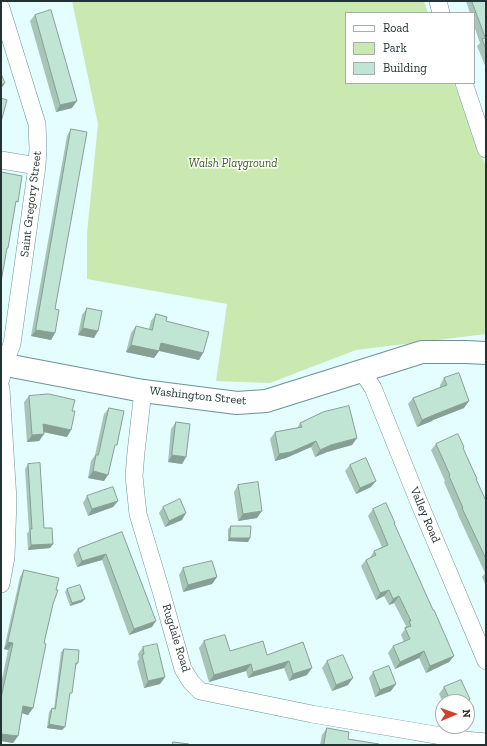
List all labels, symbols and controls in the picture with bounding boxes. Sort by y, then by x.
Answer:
legend [345,12,475,84]
text: Road [383,21,409,35]
text: Park [383,41,407,55]
text: Building [383,61,427,75]
street label: Saint Gregory Street [17,150,45,258]
park label: Walsh Playground [189,157,277,171]
street label: Washington Street [149,384,247,408]
street label: Valley Road [407,485,443,545]
street label: Rugdale Road [159,602,193,674]
north arrow [435,694,475,734]
text: N [460,709,473,718]

